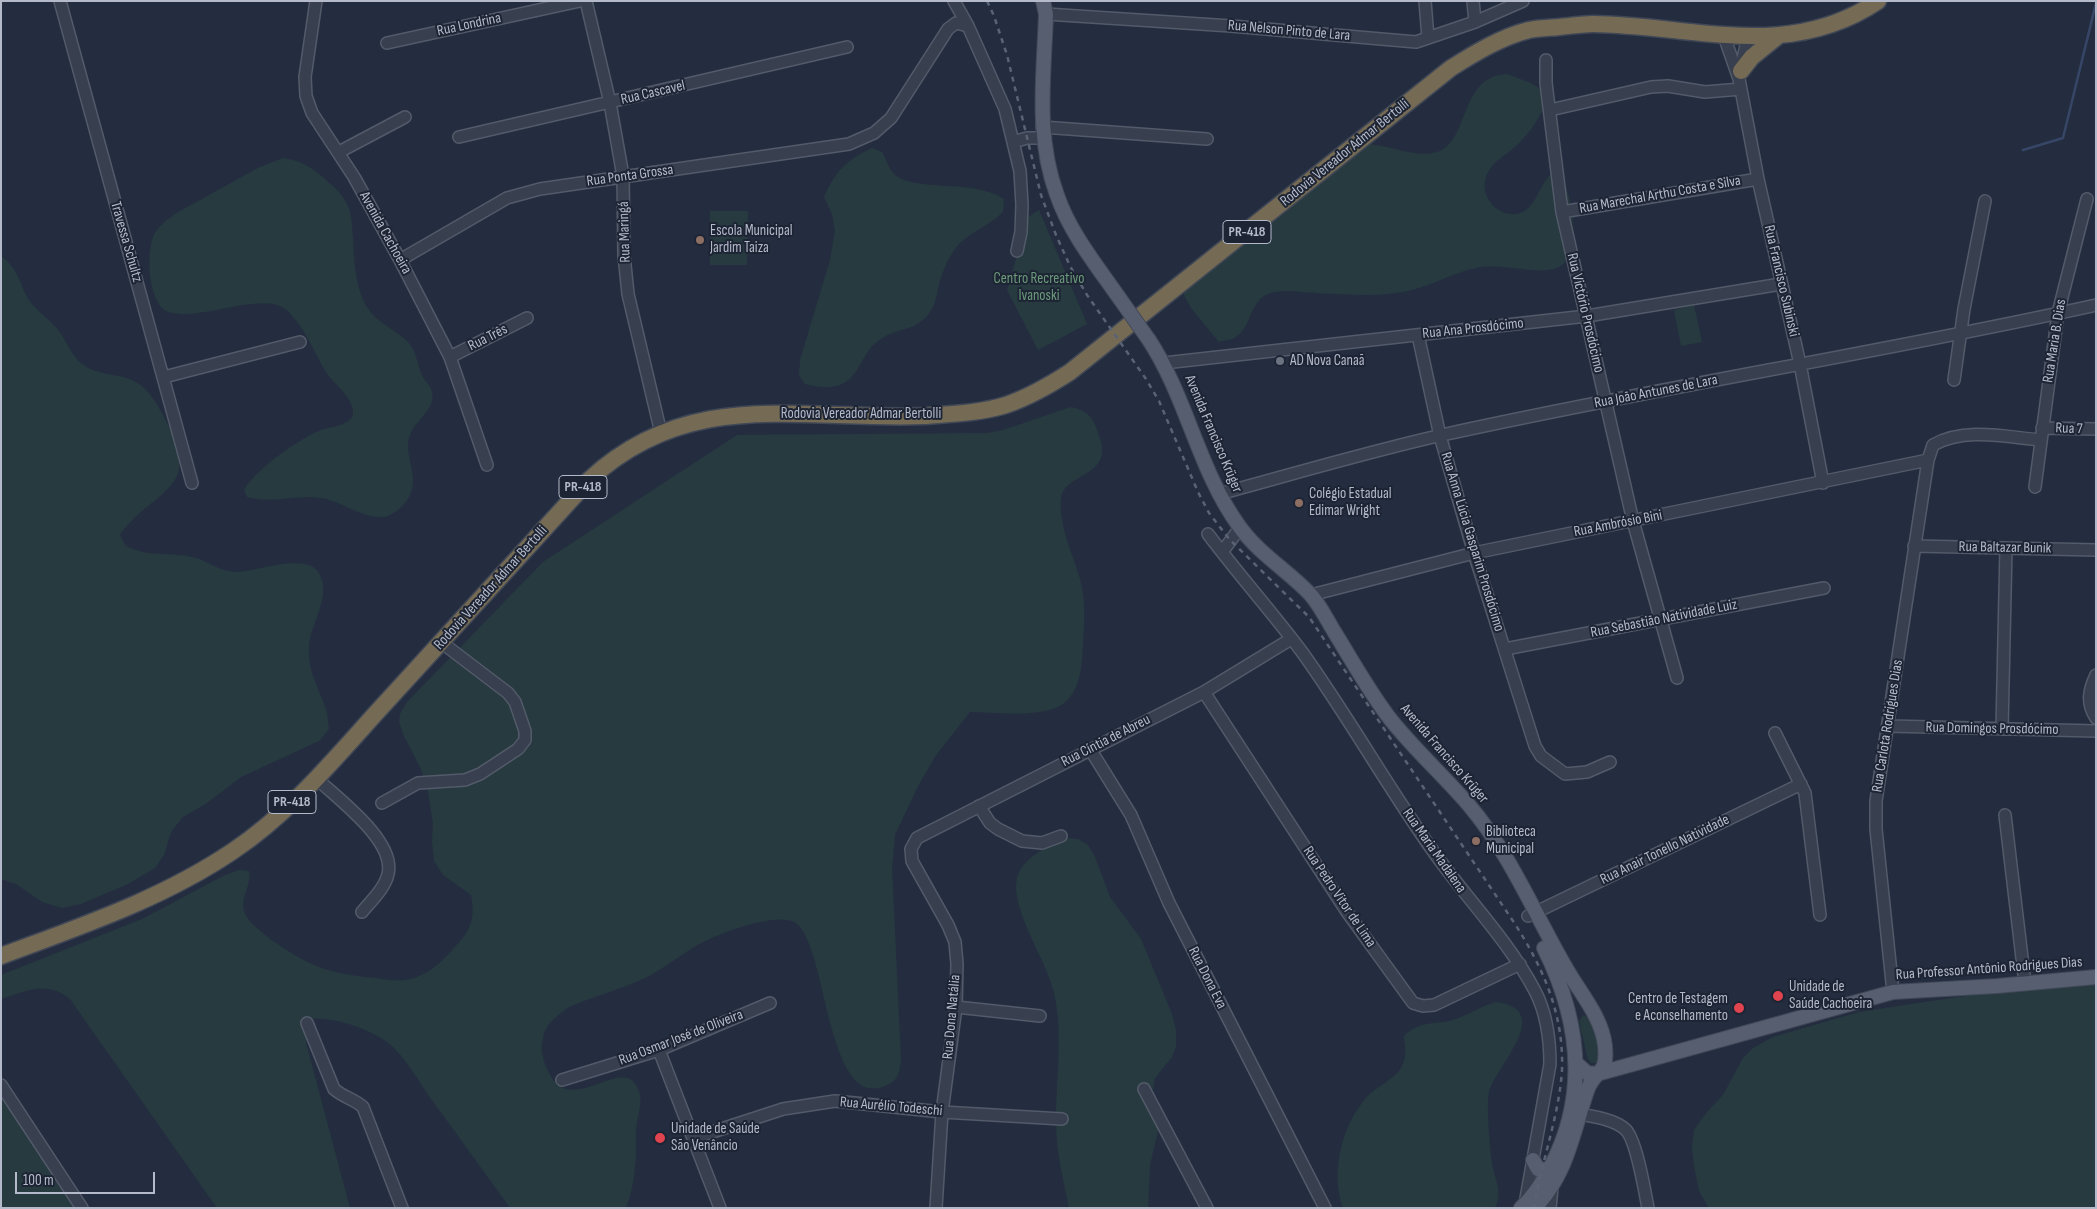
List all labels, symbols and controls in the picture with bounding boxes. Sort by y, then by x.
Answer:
street label: Rua Londrina [435,9,503,41]
street label: Rua Nelson Pinto de Lara [1227,17,1351,45]
street label: Rua Cascavel [619,77,687,109]
street label: Rodovia Vereador Admar Bertolli [1277,95,1413,211]
street label: Rua Ponta Grossa [586,161,674,191]
street label: Rua Marechal Arthu Costa e Silva [1578,172,1742,218]
street label: Avenida Cachoeira [355,189,415,277]
street label: Travessa Schultz [106,200,146,284]
street label: Rua Maringá [615,201,635,263]
road number: PR-418 [1223,220,1271,243]
place label: Escola Municipal Jardim Taiza [710,222,793,257]
street label: Rua Francisco Subinski [1759,223,1803,339]
marker: Escola Municipal Jardim Taiza [694,234,706,246]
street label: Rua Victório Prosdócimo [1562,251,1608,375]
park label: Centro Recreativo Ivanoski [994,270,1084,305]
street label: Rua Maria B. Dias [2040,298,2070,384]
street label: Rua Ana Prosdócimo [1421,315,1525,343]
street label: Rua Três [465,320,511,356]
place label: AD Nova Canaã [1290,352,1364,370]
marker: AD Nova Canaã [1274,355,1286,367]
street label: Rua João Antunes de Lara [1593,371,1719,413]
street label: Avenida Francisco Krüger [1180,373,1246,495]
street label: Rodovia Vereador Admar Bertolli [781,405,941,423]
street label: Rua 7 [2055,420,2083,438]
street label: Rua Anna Lúcia Gasparim Prosdócimo [1436,450,1508,634]
road number: PR-418 [559,476,607,498]
place label: Colégio Estadual Edimar Wright [1309,485,1391,520]
marker: Colégio Estadual Edimar Wright [1293,497,1305,509]
street label: Rua Ambrósio Bini [1572,507,1664,541]
street label: Rodovia Vereador Admar Bertolli [431,522,551,654]
street label: Rua Baltazar Bunik [1959,538,2051,558]
street label: Rua Sebastião Natividade Luiz [1589,596,1739,642]
street label: Rua Carlota Rodrigues Dias [1869,658,1907,794]
street label: Avenida Francisco Krüger [1396,701,1492,807]
street label: Rua Cíntia de Abreu [1059,711,1153,771]
street label: Rua Domingos Prosdócimo [1925,719,2059,739]
road number: PR-418 [268,790,316,814]
street label: Rua Maria Madalena [1398,805,1470,897]
street label: Rua Anair Tonello Natividade [1598,811,1732,889]
place label: Biblioteca Municipal [1486,823,1536,858]
marker: Biblioteca Municipal [1470,835,1482,847]
street label: Rua Pedro Vitor de Lima [1299,843,1379,951]
street label: Rua Dona Eva [1184,944,1230,1012]
street label: Rua Professor Antônio Rodrigues Dias [1895,954,2083,984]
street label: Rua Dona Natália [939,974,965,1060]
place label: Unidade de Saúde Cachoeira [1789,978,1872,1013]
marker: Unidade de Saúde Cachoeira [1771,989,1785,1003]
place label: Centro de Testagem e Aconselhamento [1628,990,1728,1025]
marker: Centro de Testagem e Aconselhamento [1732,1001,1746,1015]
street label: Rua Osmar José de Oliveira [616,1006,746,1070]
street label: Rua Aurélio Todeschi [839,1094,943,1120]
place label: Unidade de Saúde São Venâncio [671,1120,760,1155]
marker: Unidade de Saúde São Venâncio [653,1131,667,1145]
scale bar [18,1162,158,1194]
text: 100 m [23,1171,54,1190]

